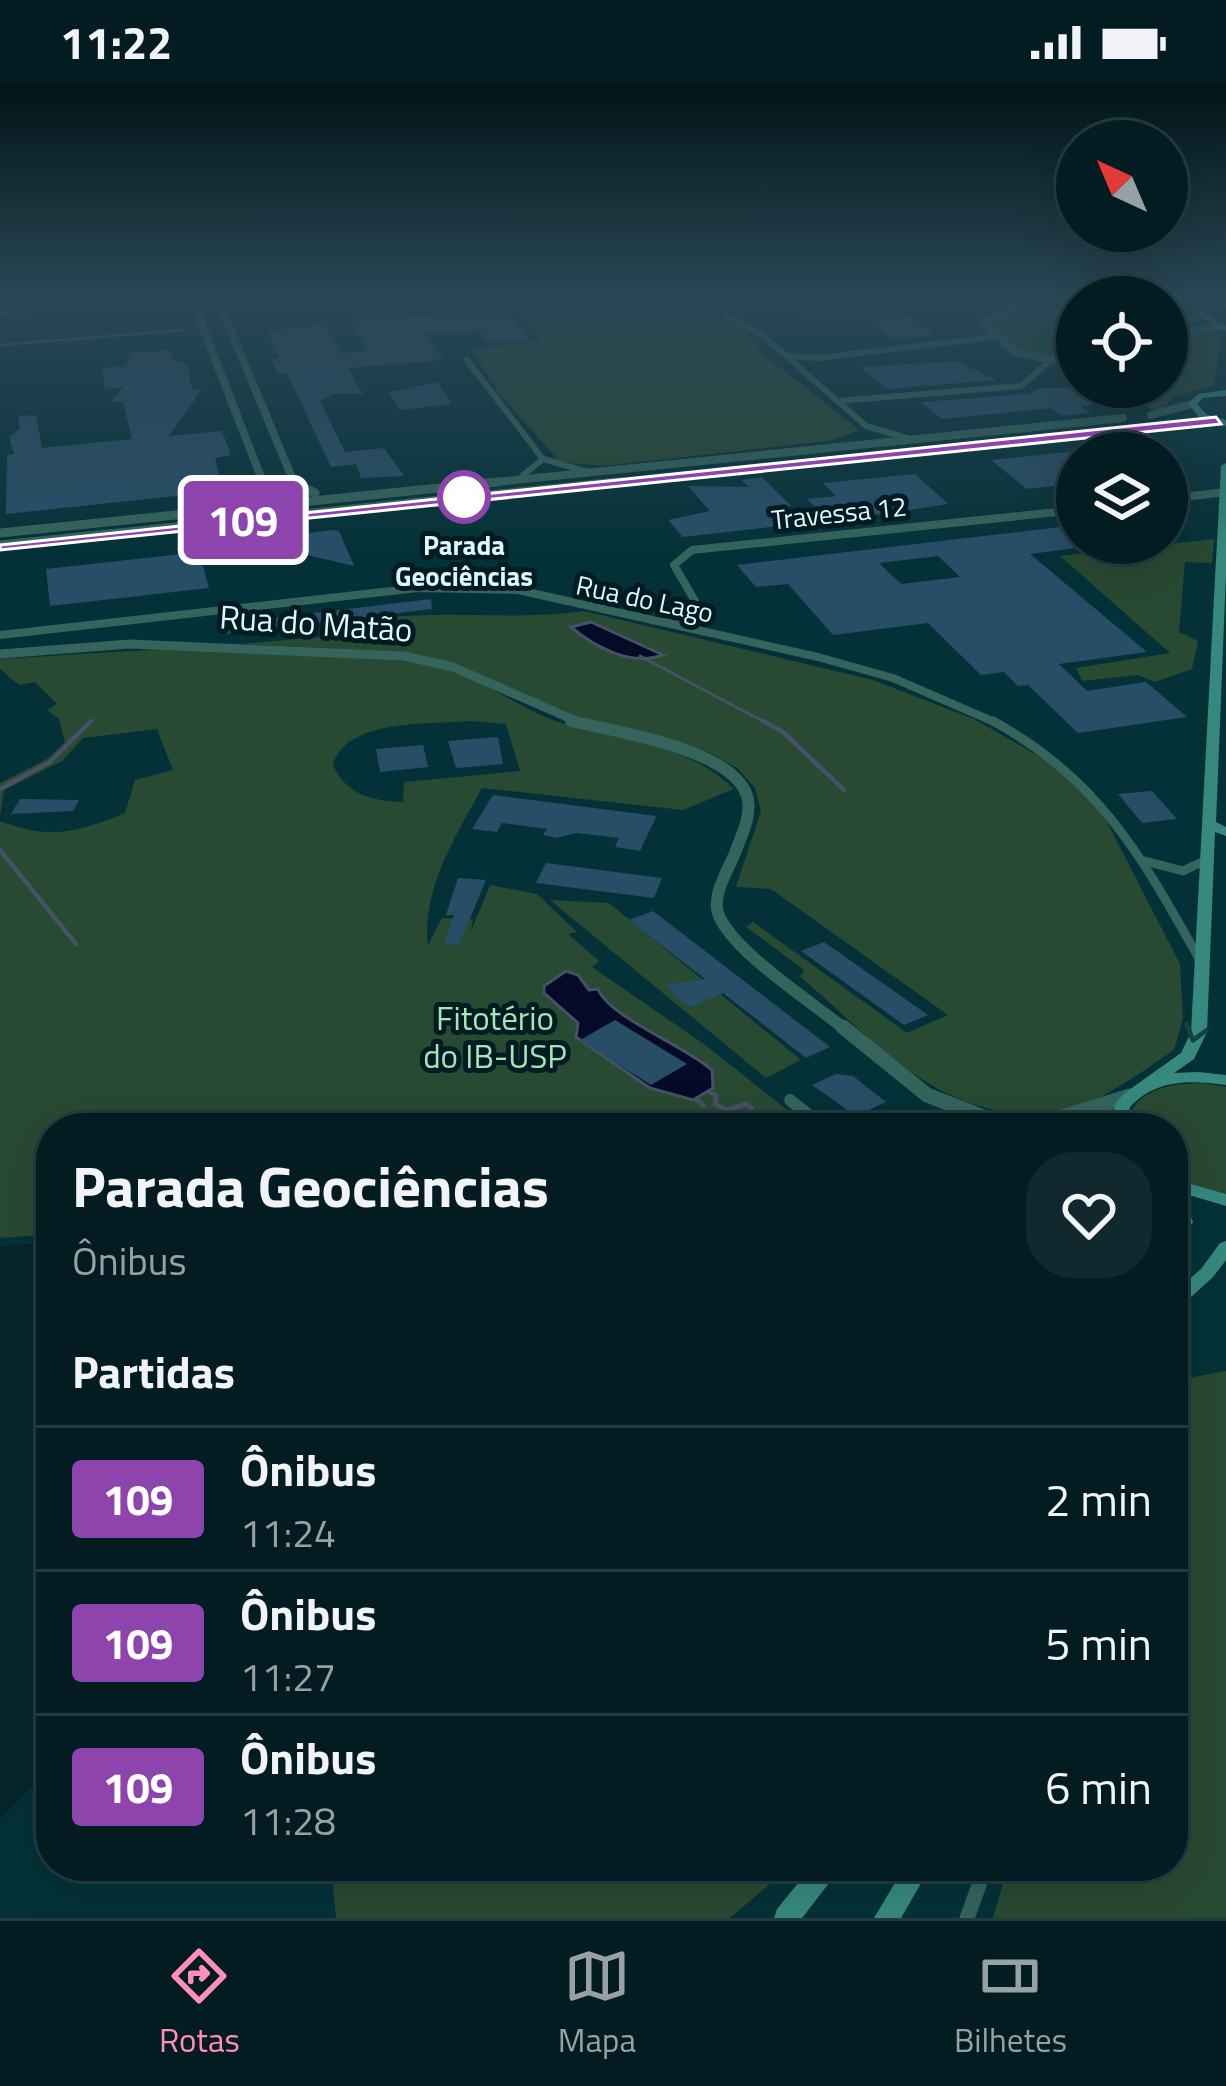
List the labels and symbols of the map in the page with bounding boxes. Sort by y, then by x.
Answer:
north arrow [1056,120,1188,252]
marker: Parada Geociências [439,472,489,522]
line badge: 109 [174,481,312,559]
street label: Travessa 12 [769,485,909,539]
place label: Parada Geociências [395,524,533,596]
street label: Rua do Lago [573,563,717,633]
street label: Rua do Matão [218,591,414,655]
park label: Fitotério do IB-USP [423,993,567,1081]
one-way arrow [1185,1022,1210,1043]

